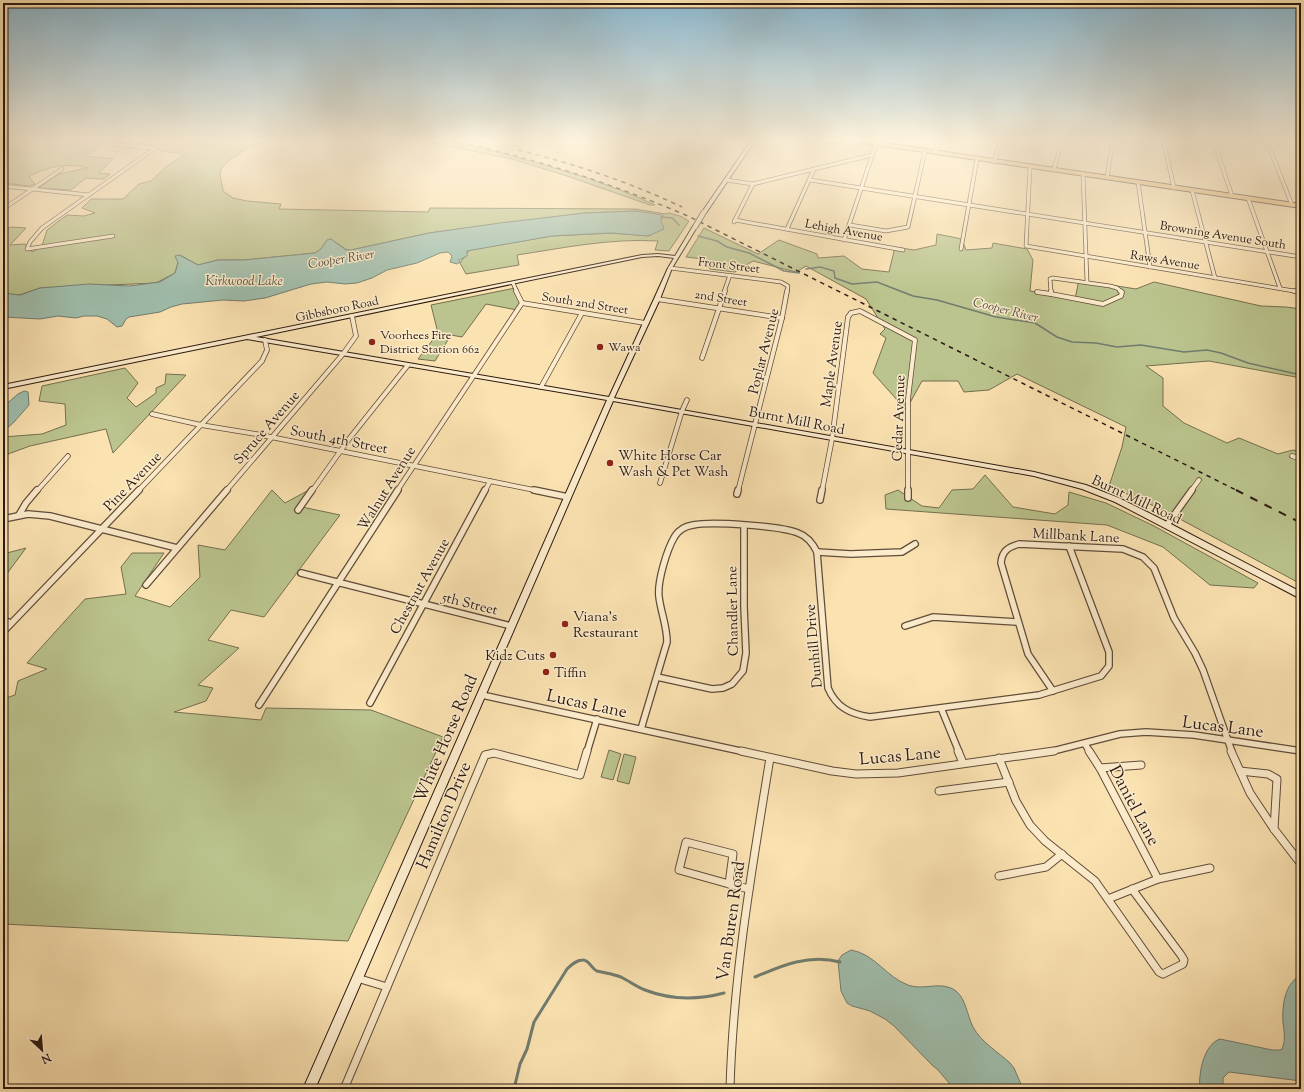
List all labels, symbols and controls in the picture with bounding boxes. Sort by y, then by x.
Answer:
street label: Lehigh Avenue [804,215,885,247]
street label: Browning Avenue South [1158,217,1287,255]
water label: Cooper River [307,246,376,274]
street label: Raws Avenue [1129,247,1201,275]
street label: Front Street [697,253,761,279]
water label: Kirkwood Lake [205,273,283,291]
street label: 2nd Street [693,286,748,312]
street label: South 2nd Street [540,288,629,320]
street label: Gibbsboro Road [294,292,381,328]
water label: Cooper River [971,294,1041,328]
street label: Poplar Avenue [745,307,785,396]
street label: Maple Avenue [817,320,849,409]
place label: Voorhees Fire District Station 662 [380,327,480,359]
marker: Voorhees Fire District Station 662 [367,337,377,347]
place label: Wawa [608,339,641,357]
marker: Wawa [595,342,605,352]
street label: Cedar Avenue [888,374,912,462]
street label: Spruce Avenue [230,387,305,470]
street label: Burnt Mill Road [747,403,846,441]
street label: South 4th Street [288,422,389,460]
street label: Walnut Avenue [354,443,422,535]
place label: White Horse Car Wash & Pet Wash [618,447,729,483]
street label: Pine Avenue [100,448,167,517]
marker: White Horse Car Wash & Pet Wash [605,458,615,468]
street label: Burnt Mill Road [1088,471,1184,530]
street label: Millbank Lane [1032,525,1120,549]
street label: Chestnut Avenue [386,535,455,639]
street label: Chandler Lane [723,566,745,656]
street label: 5th Street [439,588,500,622]
street label: Dunhill Drive [801,603,829,689]
place label: Viana's Restaurant [573,608,639,644]
marker: Viana's Restaurant [560,619,570,629]
place label: Kidz Cuts [485,647,545,667]
marker: Kidz Cuts [548,650,558,660]
place label: Tiffin [554,664,587,684]
marker: Tiffin [541,667,551,677]
street label: White Horse Road [409,671,485,806]
street label: Lucas Lane [544,685,629,725]
street label: Lucas Lane [1181,711,1265,745]
street label: Lucas Lane [858,741,942,773]
street label: Hamilton Drive [411,758,478,873]
street label: Daniel Lane [1102,761,1165,851]
street label: Van Buren Road [712,859,752,983]
north arrow [22,1030,62,1070]
text: N [38,1049,54,1067]

